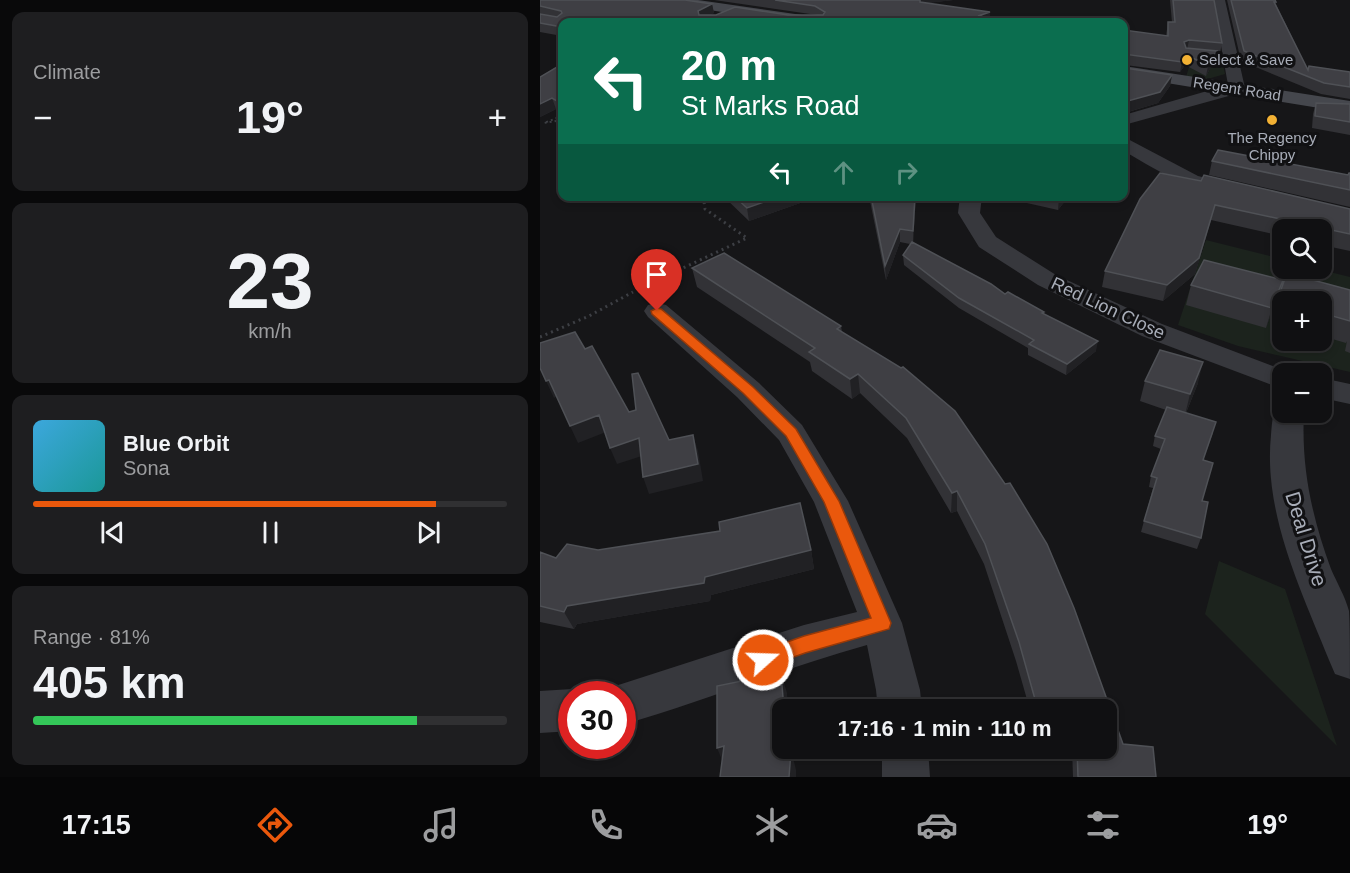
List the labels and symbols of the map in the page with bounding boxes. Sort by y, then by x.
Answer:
place label: Select & Save [1199,51,1293,68]
marker: Select & Save [1180,53,1194,67]
street label: Regent Road [1192,73,1282,104]
marker: The Regency Chippy [1265,113,1279,127]
place label: The Regency Chippy [1227,129,1317,163]
pin [631,249,682,311]
street label: Red Lion Close [1048,273,1168,343]
street label: Deal Drive [1281,489,1332,589]
position arrow [731,628,795,692]
speed limit sign: 30 [558,681,636,759]

